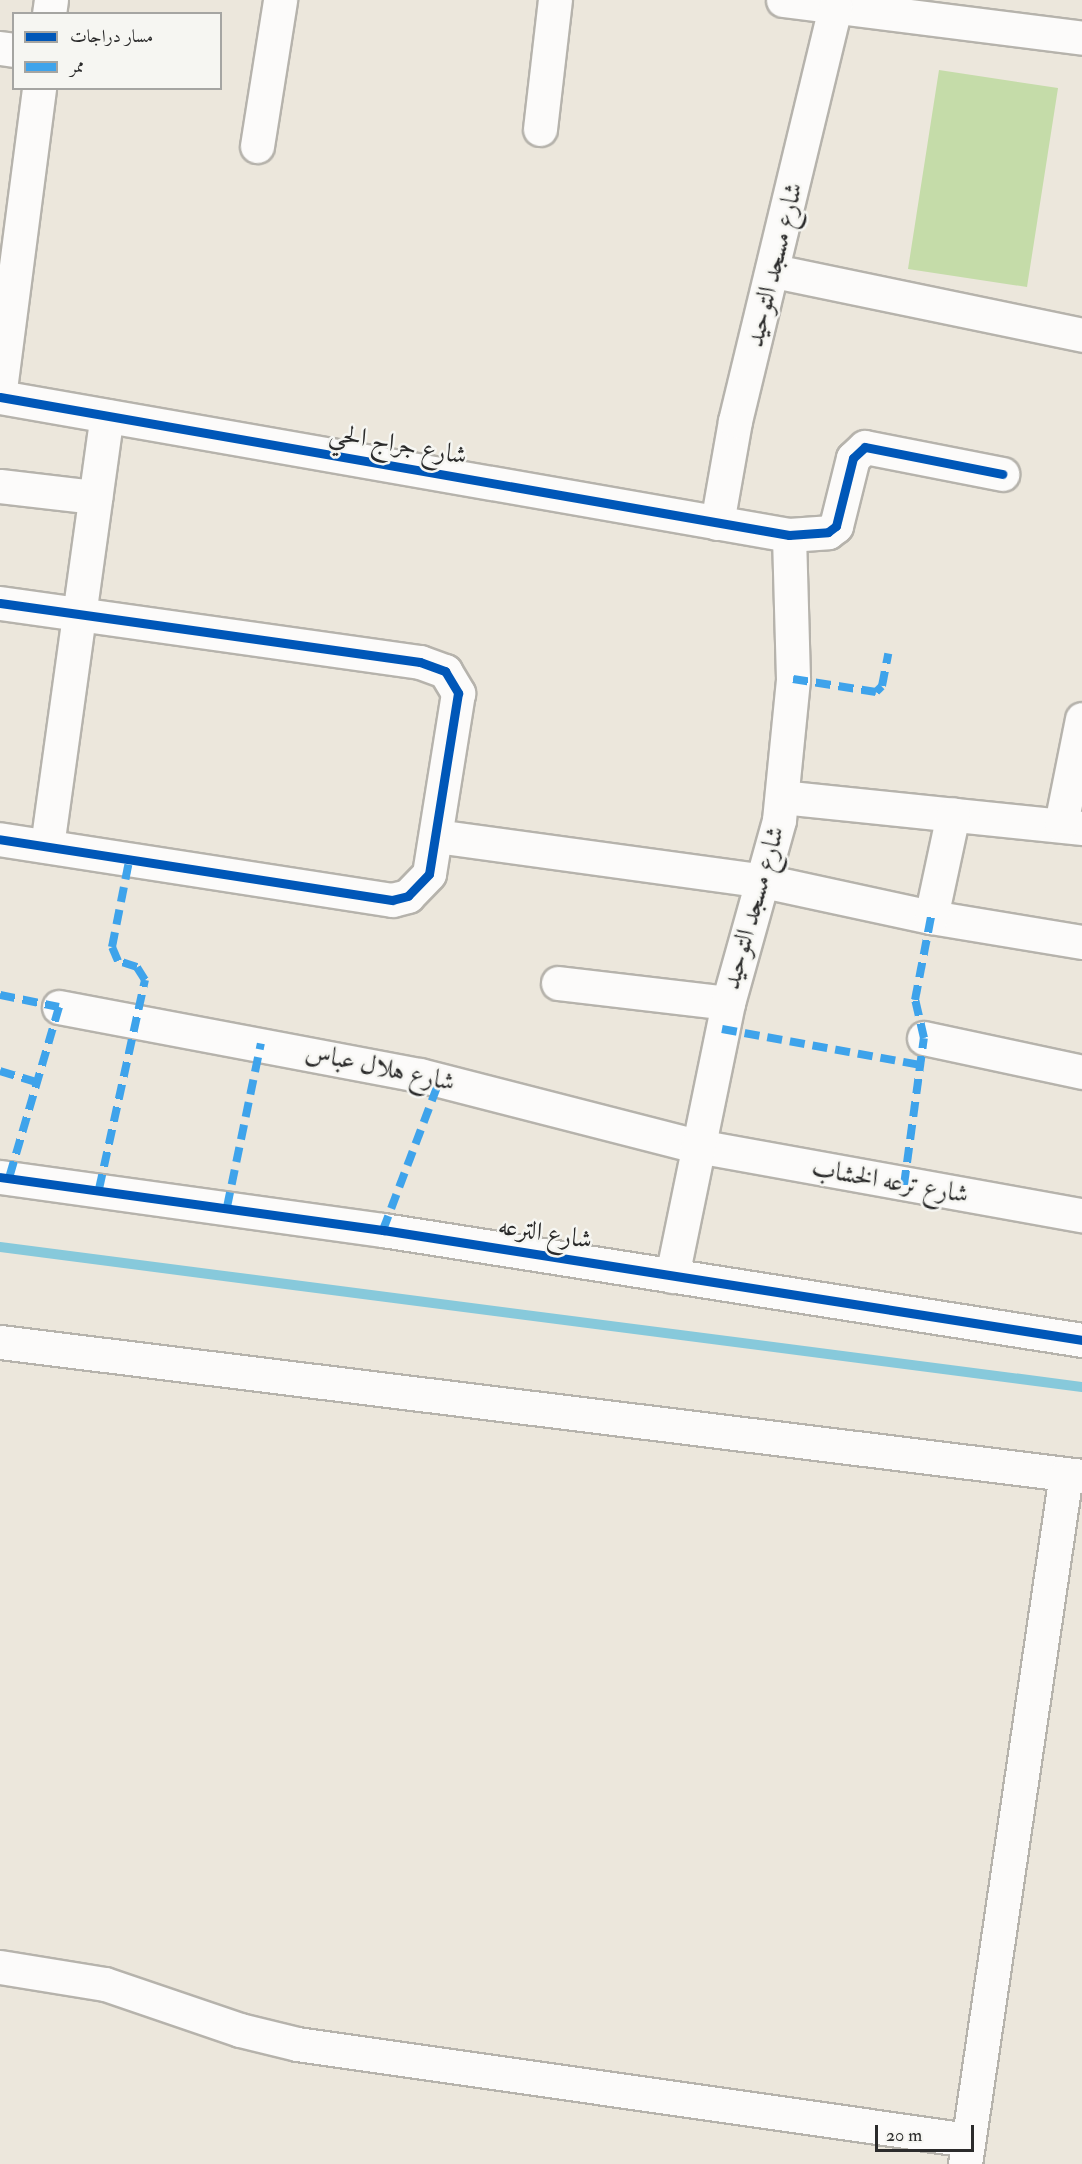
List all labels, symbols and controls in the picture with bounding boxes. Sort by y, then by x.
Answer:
legend [12,12,222,90]
text: مسار دراجات [70,25,153,48]
text: ممر [70,55,84,78]
street label: شارع مسجد التوحيد [740,180,810,350]
street label: شارع جراج الحي [327,418,469,472]
street label: شارع مسجد التوحيد [716,823,792,993]
street label: شارع هلال عباس [302,1037,458,1099]
street label: شارع ترعه الخشاب [809,1153,971,1211]
street label: شارع الترعه [496,1211,594,1257]
scale bar [878,2113,977,2151]
text: 20 m [886,2124,922,2147]

